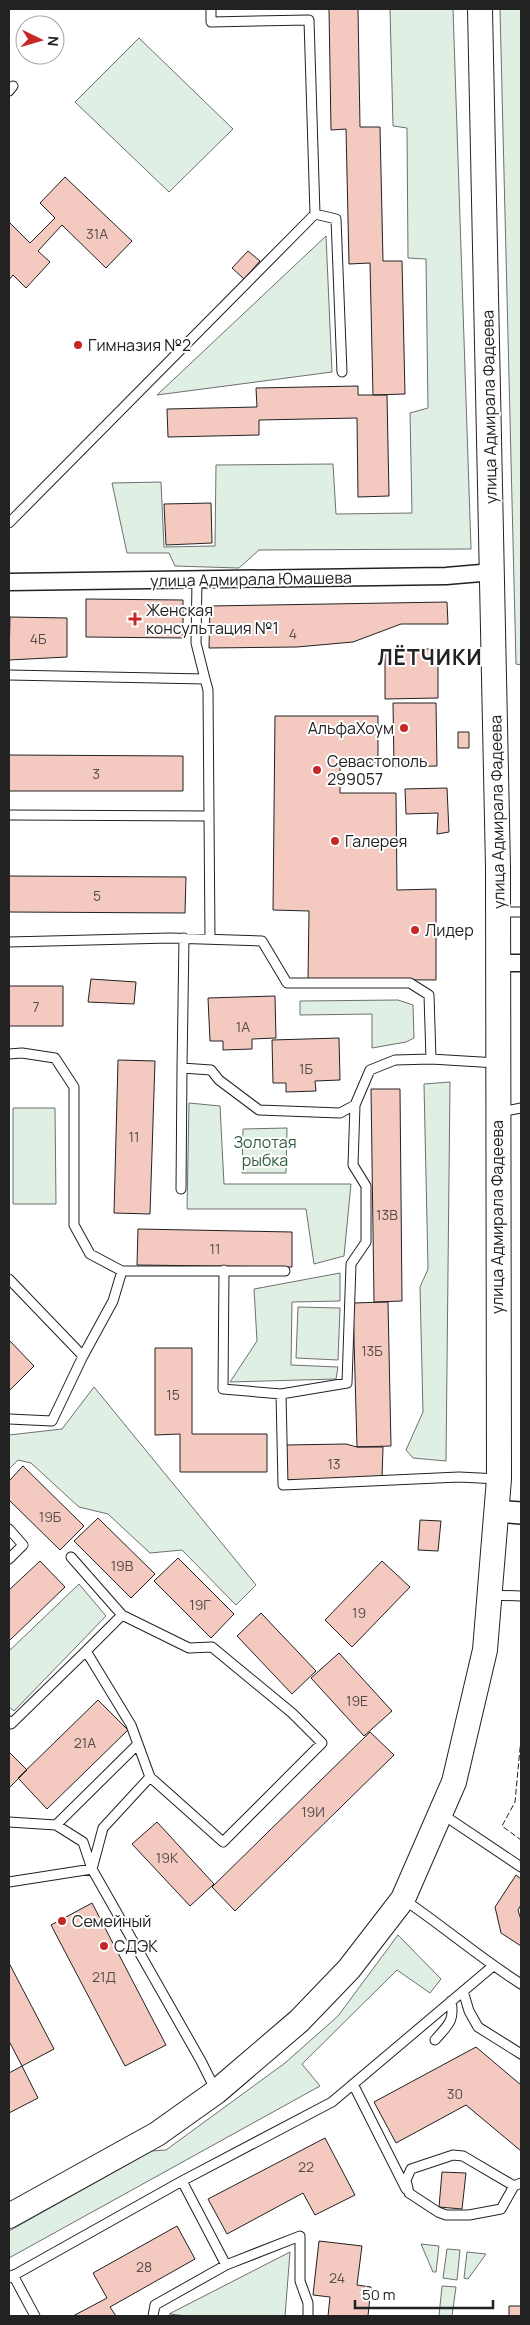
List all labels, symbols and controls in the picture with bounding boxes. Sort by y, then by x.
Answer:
north arrow [15,15,65,65]
text: N [44,35,63,47]
house number: 31А [86,224,108,243]
street label: улица Адмирала Фадеева [476,310,502,504]
place label: Гимназия №2 [88,334,191,356]
marker: Гимназия №2 [72,339,84,351]
street label: улица Адмирала Юмашева [150,566,352,592]
place label: Женская консультация №1 [146,599,279,639]
marker: Женская консультация №1 [128,612,142,626]
house number: 4 [289,624,297,643]
house number: 4Б [30,629,47,648]
district label: ЛЁТЧИКИ [377,643,483,671]
street label: улица Адмирала Фадеева [484,715,510,909]
place label: АльфаХоум [308,717,394,739]
marker: АльфаХоум [398,722,410,734]
place label: Севастополь 299057 [327,750,428,790]
house number: 3 [92,764,100,783]
marker: Севастополь 299057 [311,764,323,776]
place label: Галерея [345,830,407,852]
marker: Галерея [329,835,341,847]
house number: 5 [93,886,101,905]
place label: Лидер [425,919,474,941]
marker: Лидер [409,924,421,936]
house number: 7 [32,997,40,1016]
house number: 1А [236,1017,250,1036]
house number: 1Б [299,1059,313,1078]
street label: улица Адмирала Фадеева [486,1120,508,1314]
house number: 11 [129,1127,139,1146]
park label: Золотая рыбка [234,1131,296,1171]
house number: 13В [376,1205,398,1224]
house number: 11 [210,1239,220,1258]
house number: 13Б [361,1341,383,1360]
house number: 15 [166,1385,180,1404]
house number: 13 [327,1454,341,1473]
house number: 19Б [39,1507,62,1526]
house number: 19В [111,1556,134,1575]
house number: 19Г [189,1595,211,1614]
house number: 19 [352,1603,366,1622]
house number: 19Е [346,1691,368,1710]
house number: 21А [74,1733,96,1752]
house number: 19И [301,1802,325,1821]
house number: 19К [156,1848,179,1867]
place label: Семейный [72,1910,151,1932]
marker: Семейный [56,1915,68,1927]
place label: СДЭК [114,1935,158,1957]
marker: СДЭК [98,1940,110,1952]
house number: 21Д [92,1967,116,1986]
house number: 30 [447,2084,463,2103]
house number: 22 [298,2157,314,2176]
house number: 28 [136,2257,152,2276]
house number: 24 [329,2268,345,2287]
scale bar [355,2278,492,2310]
text: 50 m [362,2284,396,2305]

